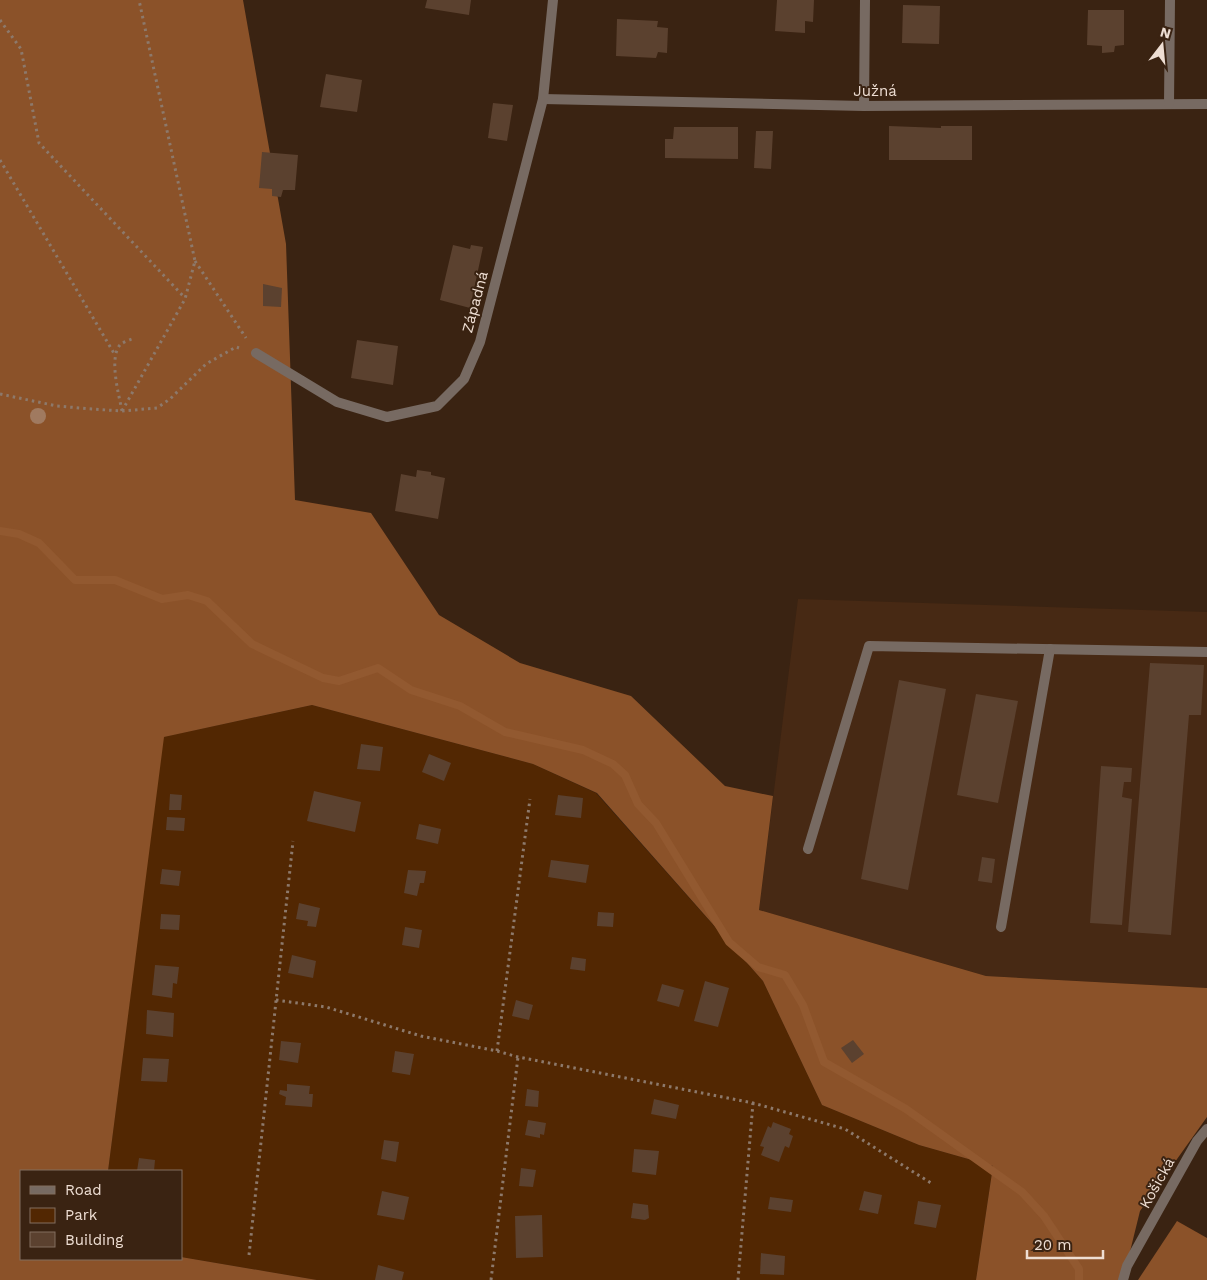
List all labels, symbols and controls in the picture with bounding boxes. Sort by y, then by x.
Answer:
north arrow [1137,20,1187,70]
text: N [1158,23,1173,42]
street label: Južná [853,82,897,100]
street label: Západná [458,269,492,335]
street label: Košická [1136,1154,1179,1212]
legend [20,1170,182,1260]
text: Road [65,1181,102,1199]
text: Park [65,1206,98,1224]
scale bar [1027,1228,1103,1260]
text: Building [65,1231,123,1249]
text: 20 m [1034,1236,1072,1254]

